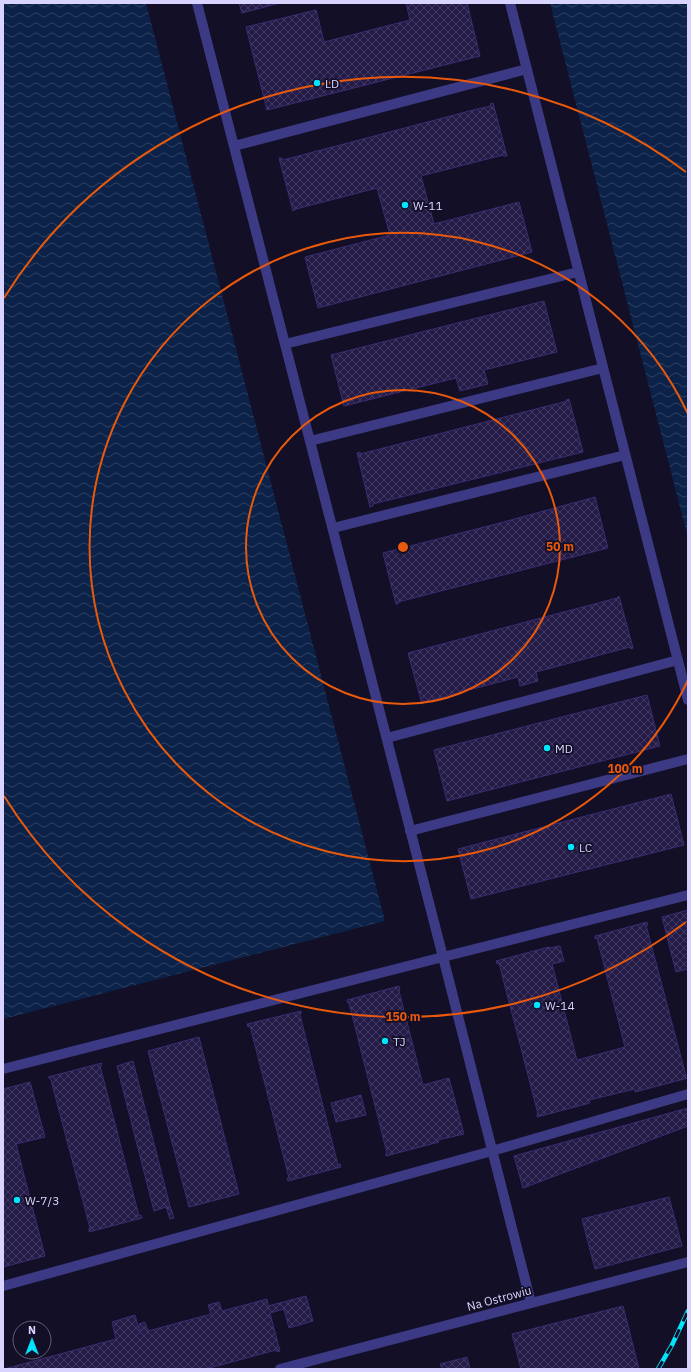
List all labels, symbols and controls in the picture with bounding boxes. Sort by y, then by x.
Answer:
place label: LD [325,76,339,91]
marker: LD [312,78,322,88]
place label: W-11 [413,198,443,213]
marker: W-11 [400,200,410,210]
text: 50 m [546,539,574,554]
centre of rings [396,540,410,554]
place label: MD [555,741,573,756]
marker: MD [542,743,552,753]
text: 100 m [607,761,643,776]
place label: LC [579,840,593,855]
marker: LC [566,842,576,852]
place label: W-14 [545,998,575,1013]
marker: W-14 [532,1000,542,1010]
text: 150 m [385,1009,421,1024]
place label: TJ [393,1034,406,1049]
marker: TJ [380,1036,390,1046]
place label: W-7/3 [25,1193,59,1208]
marker: W-7/3 [12,1195,22,1205]
street label: Na Ostrowiu [465,1282,533,1314]
north arrow [12,1320,52,1360]
text: N [28,1323,36,1337]

